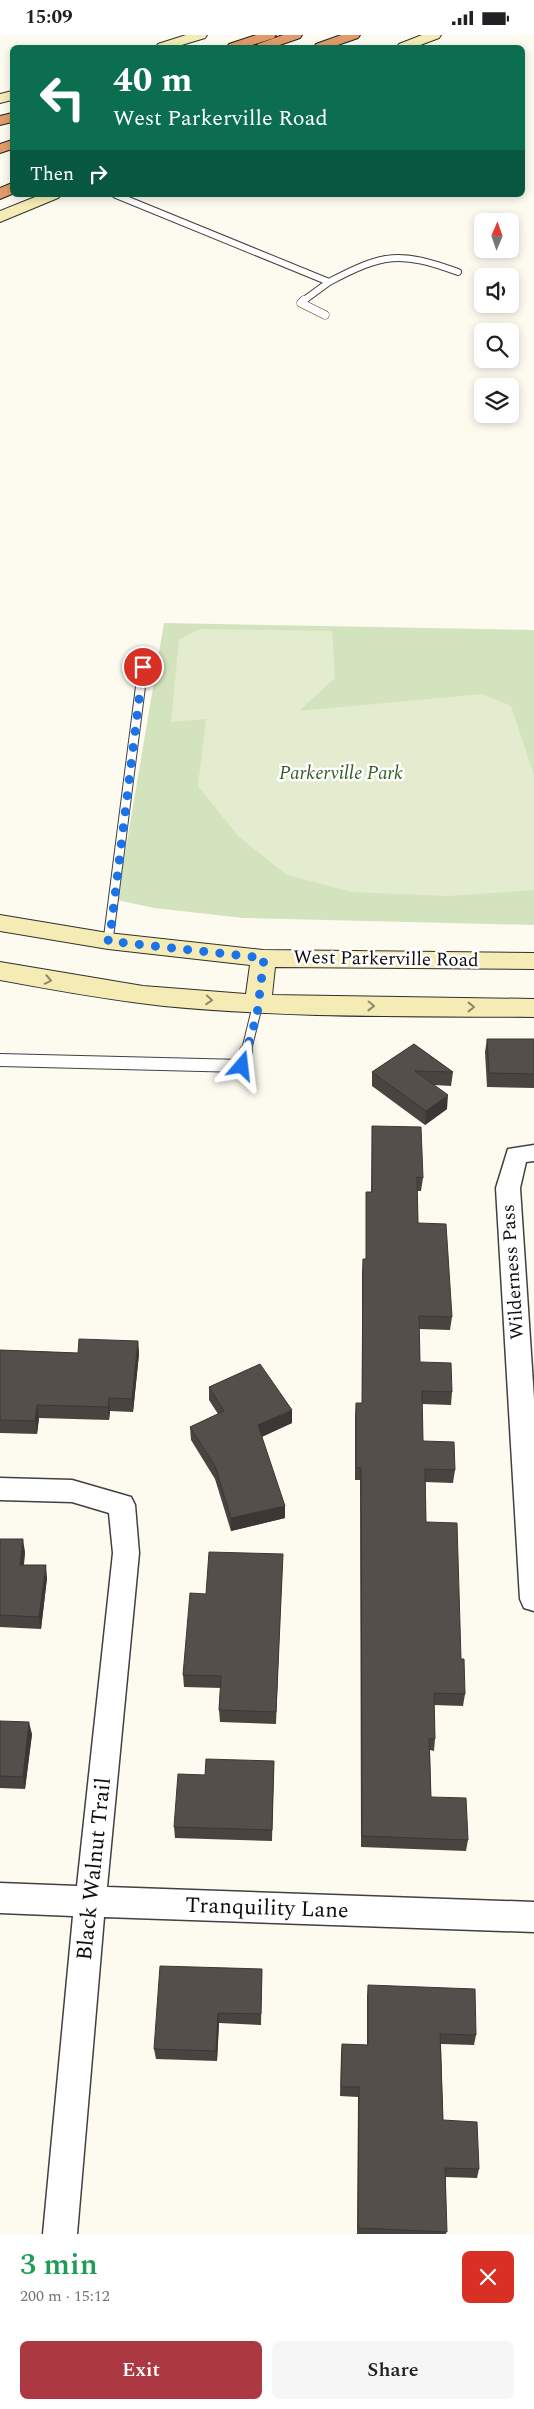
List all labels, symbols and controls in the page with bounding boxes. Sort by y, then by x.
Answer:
text: 15:09 [25,3,73,32]
text: 40 m [113,54,193,107]
icon: left [30,65,95,130]
text: West Parkerville Road [113,102,328,135]
text: Then [30,160,74,189]
icon: right [84,160,112,188]
north arrow [474,213,519,257]
map controls [474,213,519,423]
button: sound [474,268,519,313]
button: search [474,323,519,368]
button: layers [474,378,519,423]
pin [122,646,164,688]
icon: arrive [129,653,157,681]
park label: Parkerville Park [279,759,403,788]
street label: West Parkerville Road [293,943,479,975]
one-way arrow [43,974,52,985]
one-way arrow [205,994,213,1005]
one-way arrow [368,1001,376,1011]
one-way arrow [467,1002,475,1013]
position arrow [215,1039,267,1091]
street label: Wilderness Pass [494,1203,532,1341]
street label: Black Walnut Trail [68,1776,120,1962]
street label: Tranquility Lane [185,1889,349,1927]
text: 3 min [20,2242,98,2288]
button: close [462,2251,514,2303]
text: 200 m · 15:12 [20,2284,110,2308]
button: Exit [20,2341,262,2399]
button: Share [272,2341,514,2399]

